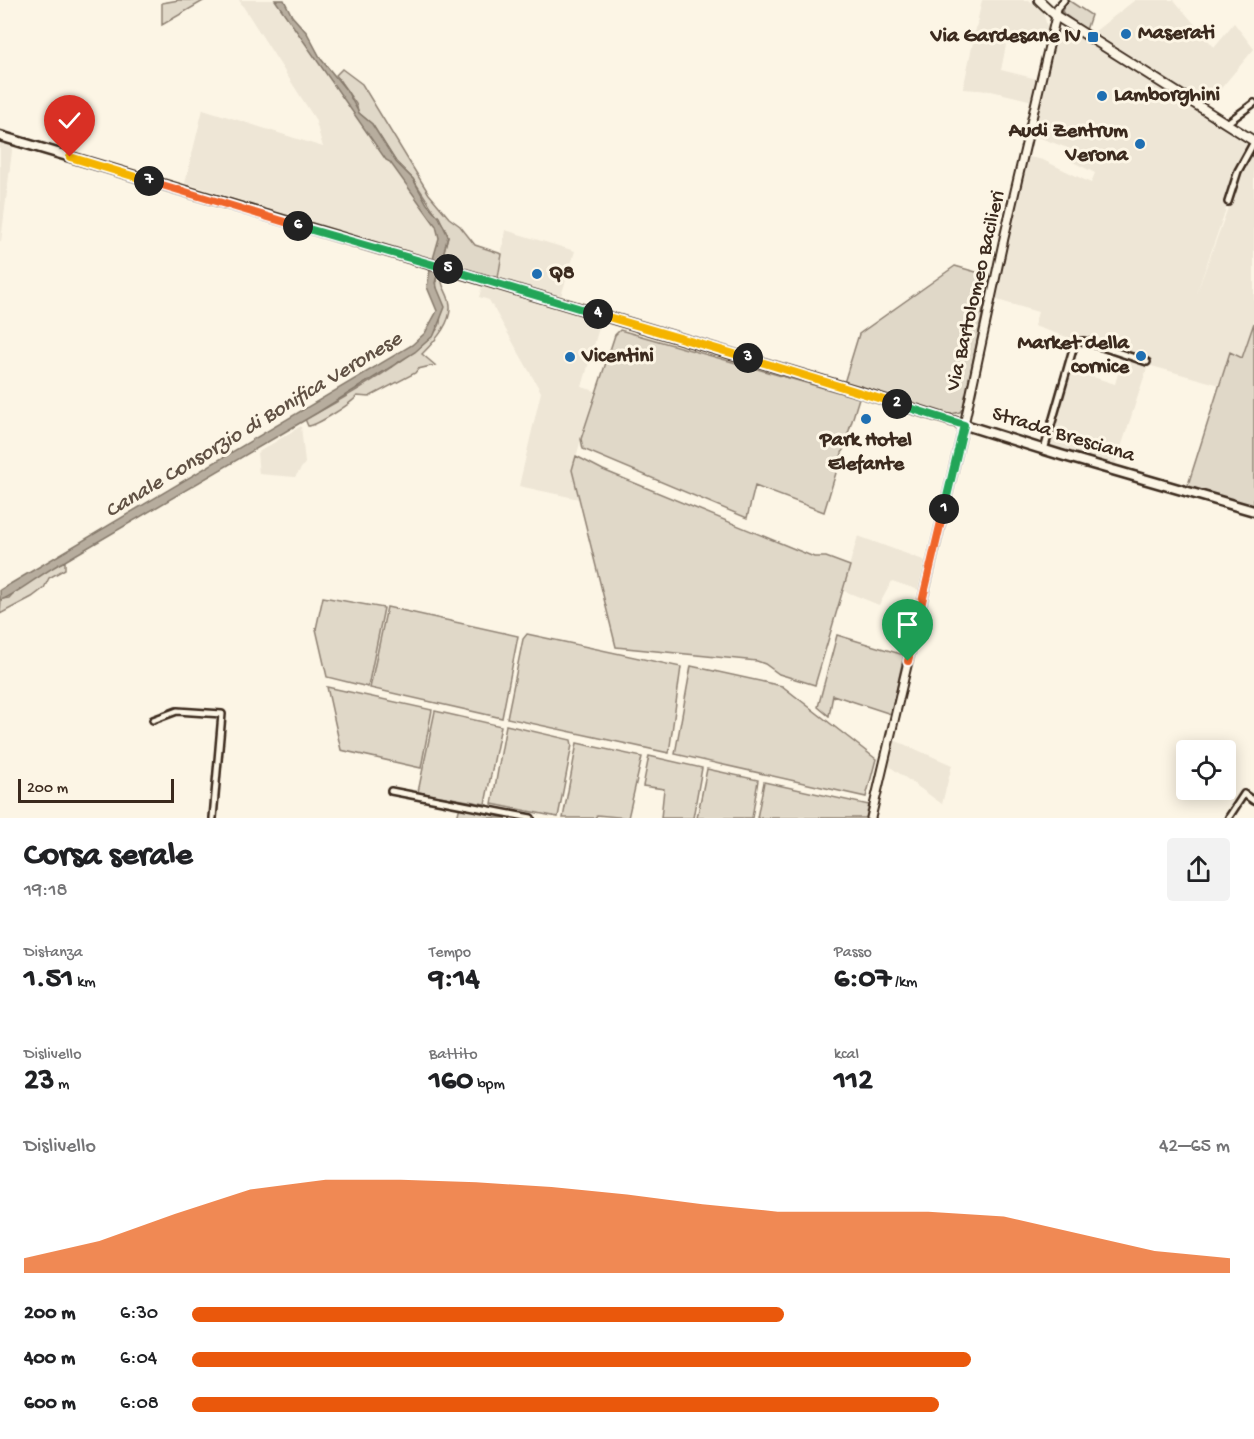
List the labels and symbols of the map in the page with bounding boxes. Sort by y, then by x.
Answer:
place label: Maserati [1138,22,1215,47]
place label: Via Gardesane IV [930,25,1081,50]
marker: Maserati [1119,27,1133,41]
marker: Via Gardesane IV [1086,30,1100,44]
place label: Lamborghini [1114,84,1220,109]
marker: Lamborghini [1095,89,1109,103]
pin [44,95,95,157]
place label: Audi Zentrum Verona [1008,120,1129,169]
marker: Audi Zentrum Verona [1133,137,1147,151]
pin: 7 [134,166,164,196]
street label: Via Bartolomeo Bacilieri [941,188,1012,395]
pin: 6 [283,211,313,241]
pin: 5 [433,254,463,284]
place label: Q8 [549,262,575,287]
marker: Q8 [530,267,544,281]
pin: 4 [583,299,613,329]
water label: Canale Consorzio di Bonifica Veronese [101,326,409,525]
place label: Market della cornice [1018,332,1130,381]
pin: 3 [733,343,763,373]
place label: Vicentini [581,345,654,370]
marker: Market della cornice [1134,349,1148,363]
marker: Vicentini [563,350,577,364]
pin: 2 [882,389,912,419]
street label: Strada Bresciana [989,402,1139,470]
marker: Park Hotel Elefante [859,412,873,426]
place label: Park Hotel Elefante [819,429,912,478]
pin: 1 [929,494,959,524]
pin [882,599,933,661]
scale bar [18,776,174,804]

